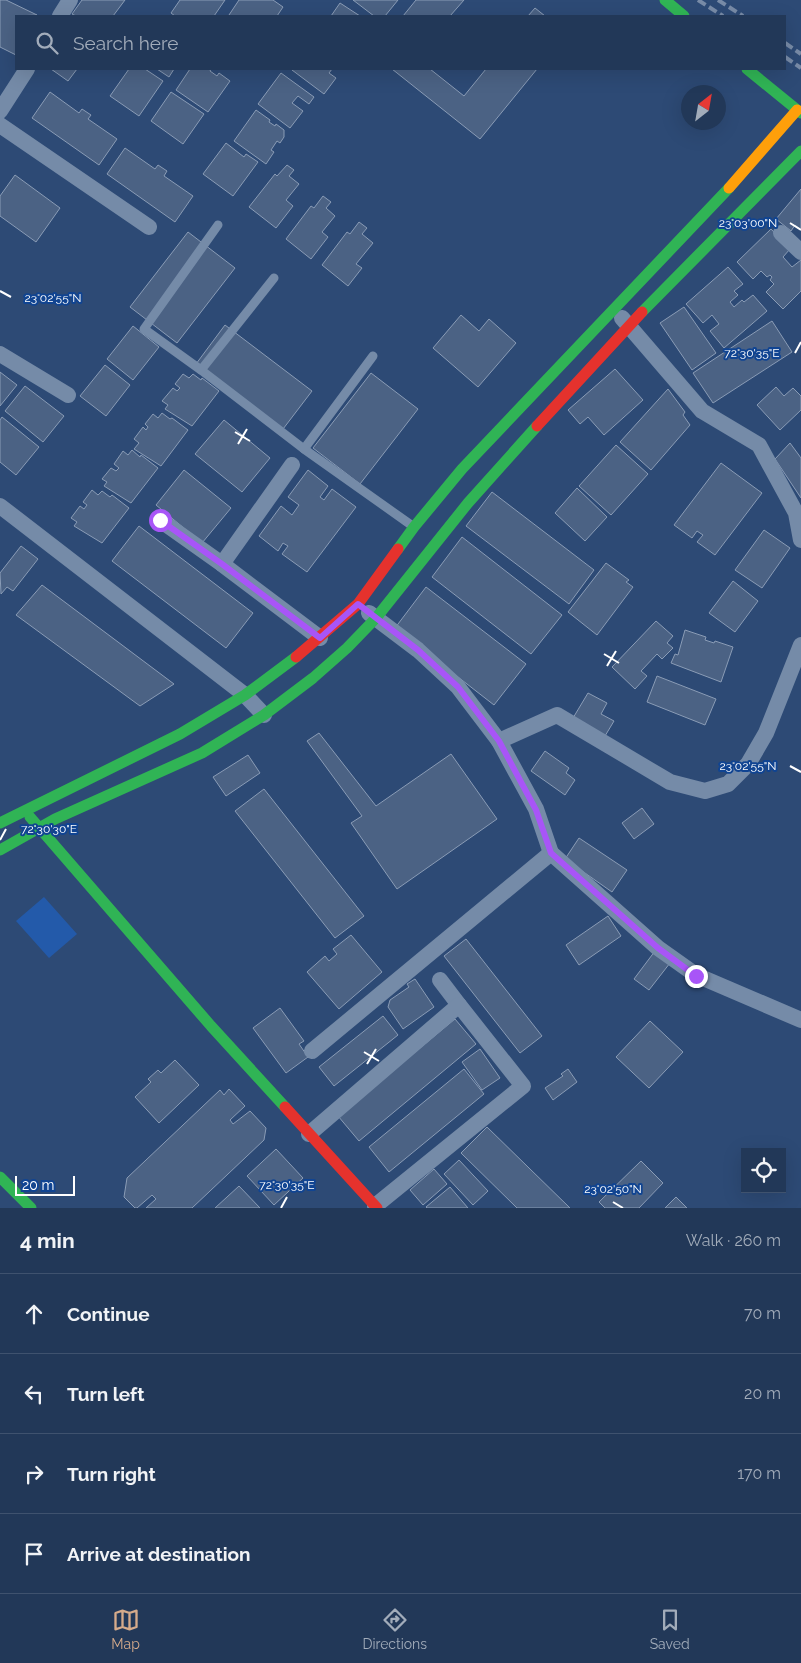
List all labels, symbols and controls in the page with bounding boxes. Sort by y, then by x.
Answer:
search box [15,15,786,70]
icon: search [33,29,61,57]
text: Search here [73,32,179,54]
north arrow [681,85,726,130]
text: 23°03'00"N [719,216,777,230]
text: 23°02'55"N [25,291,81,305]
text: 72°30'35"E [724,346,780,360]
route start [149,509,172,532]
text: 23°02'55"N [720,759,776,773]
text: 72°30'30"E [21,822,77,836]
route end [685,965,708,988]
map controls [741,1148,786,1193]
button: locate [741,1148,786,1193]
scale bar [15,1173,75,1196]
text: 20 m [22,1177,54,1193]
text: 72°30'35"E [259,1178,315,1192]
text: 23°02'50"N [584,1182,642,1196]
text: 4 min [20,1228,75,1253]
text: Walk · 260 m [686,1231,781,1250]
icon: ahead [20,1300,48,1328]
text: Continue [67,1303,150,1325]
text: 70 m [744,1304,781,1323]
icon: left [20,1380,48,1408]
text: Turn left [67,1383,144,1405]
text: 20 m [744,1384,781,1403]
icon: right [20,1460,48,1488]
text: Turn right [67,1463,156,1485]
text: 170 m [737,1464,781,1483]
icon: arrive [20,1540,48,1568]
text: Arrive at destination [67,1543,251,1565]
tab: Map [111,1606,140,1652]
tab: Directions [362,1606,427,1652]
tab: Saved [650,1606,690,1652]

